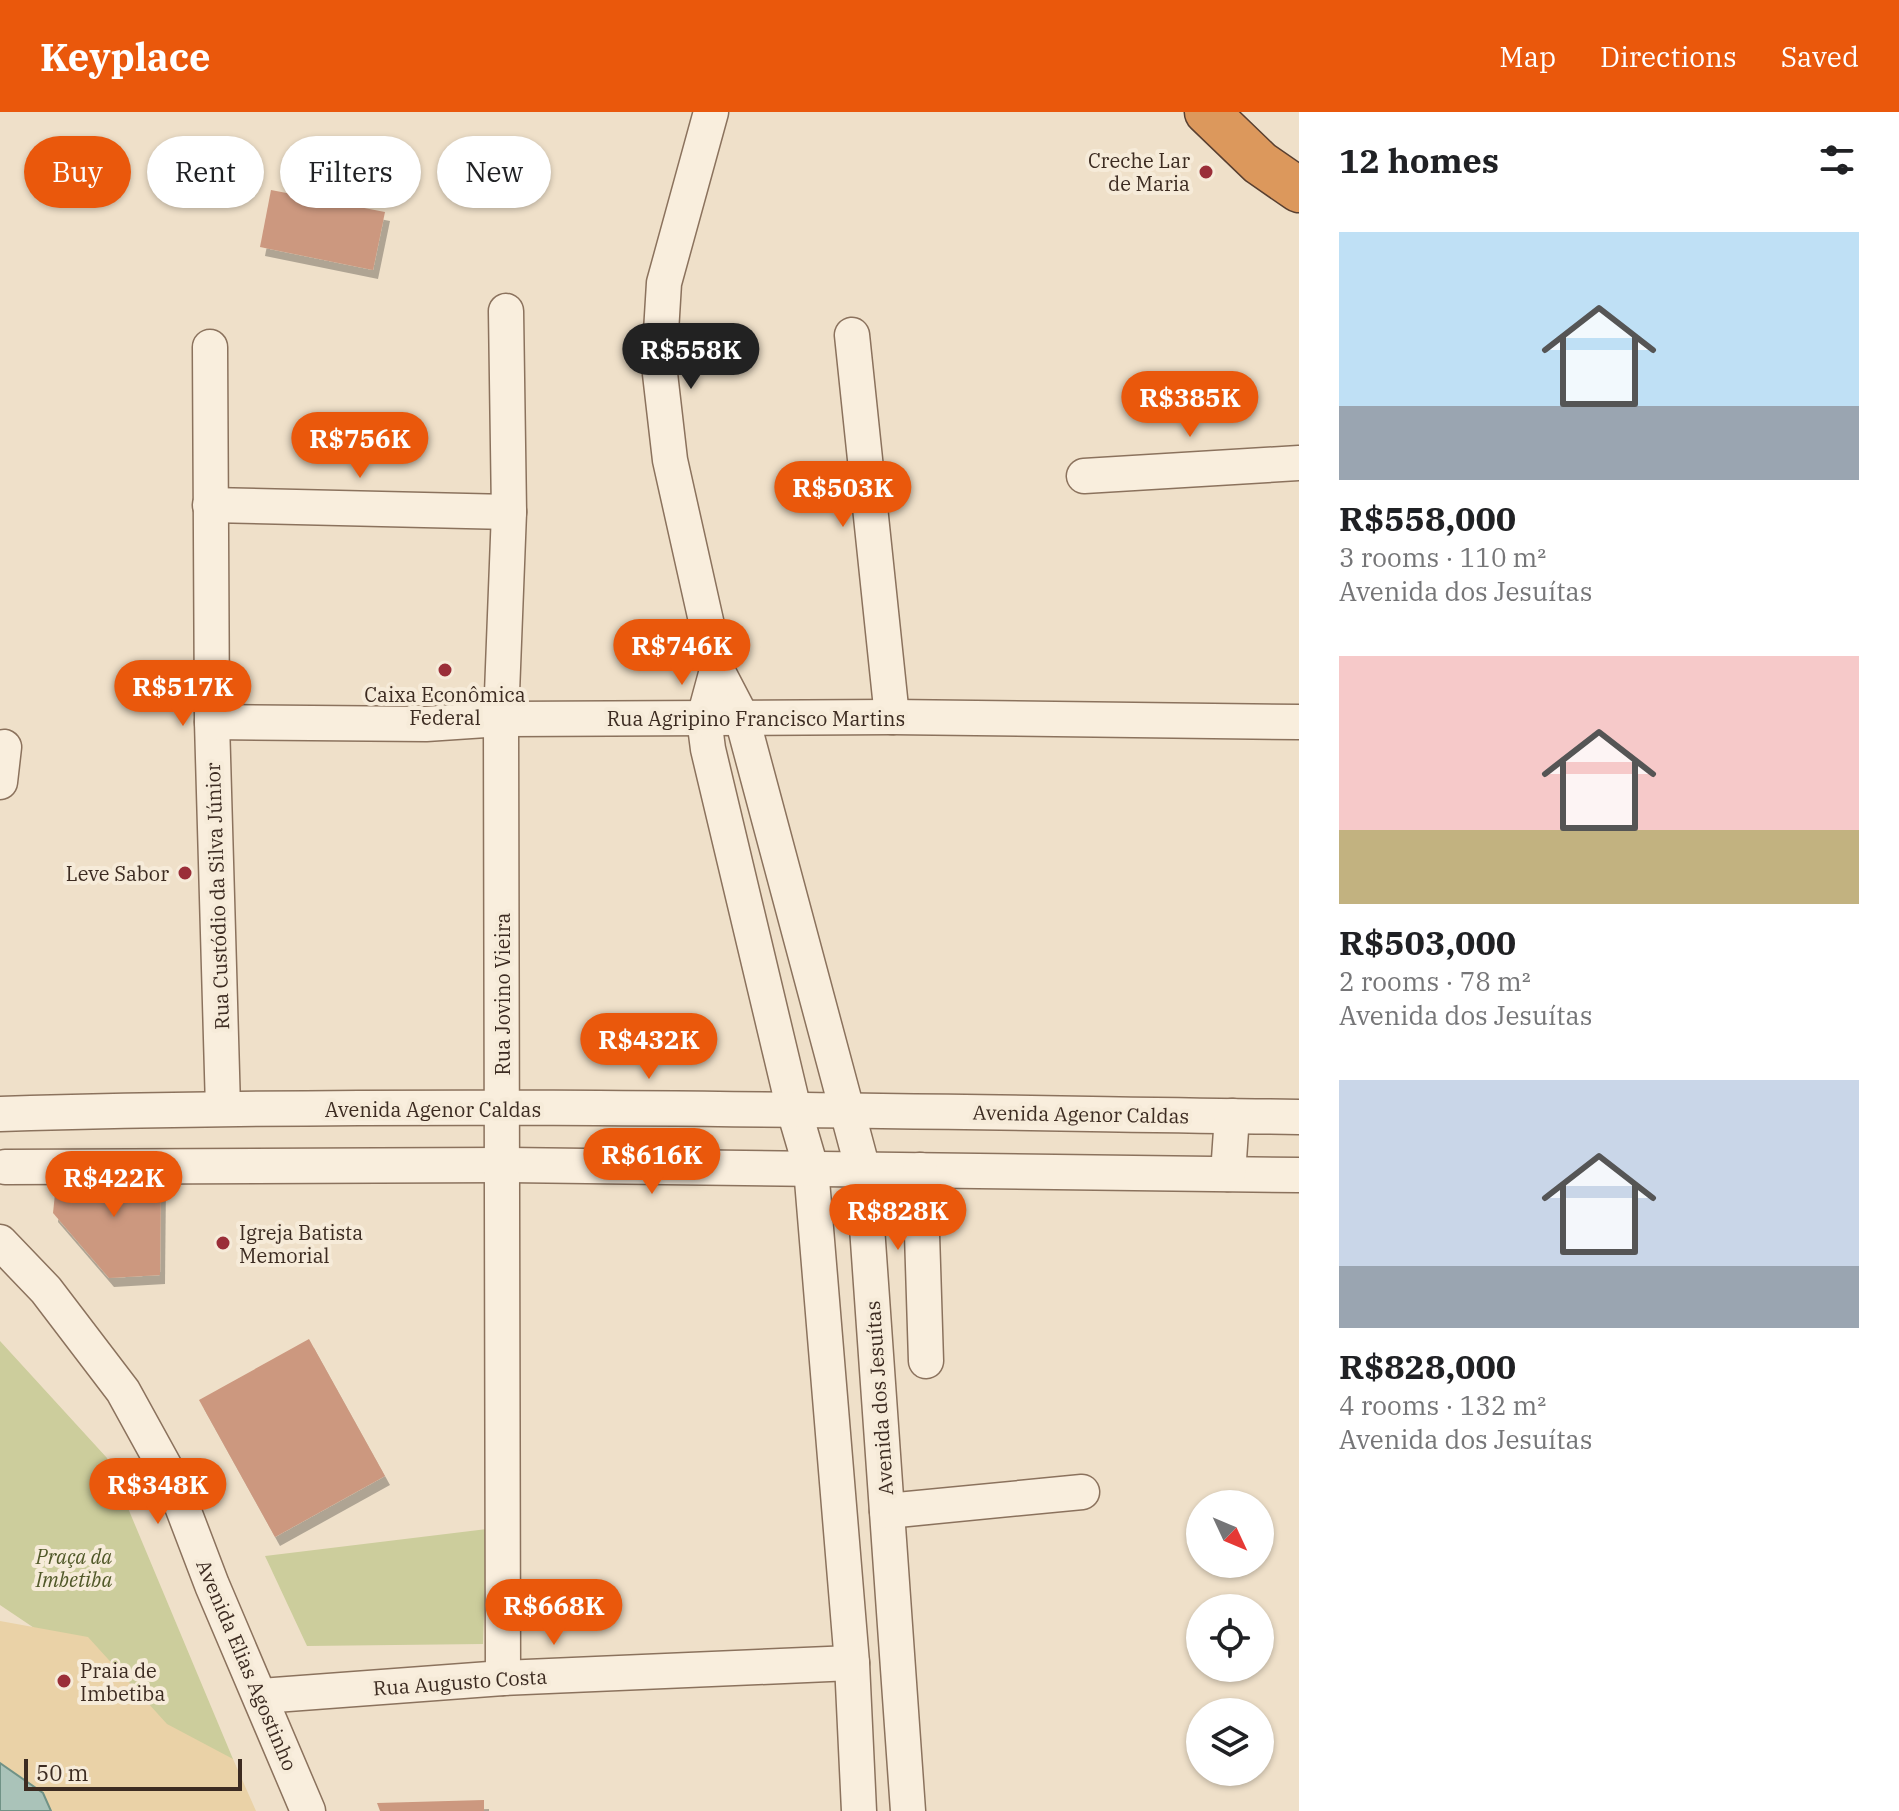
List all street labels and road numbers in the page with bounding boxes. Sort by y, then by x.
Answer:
street label: Rua Agripino Francisco Martins [607,705,905,732]
street label: Rua Custódio da Silva Júnior [199,762,235,1030]
street label: Rua Jovino Vieira [489,912,516,1075]
street label: Avenida Agenor Caldas [325,1096,541,1123]
street label: Avenida Agenor Caldas [973,1099,1189,1129]
street label: Avenida dos Jesuítas [859,1300,899,1496]
street label: Avenida Elias Agostinho [190,1555,304,1775]
street label: Rua Augusto Costa [372,1662,548,1702]

